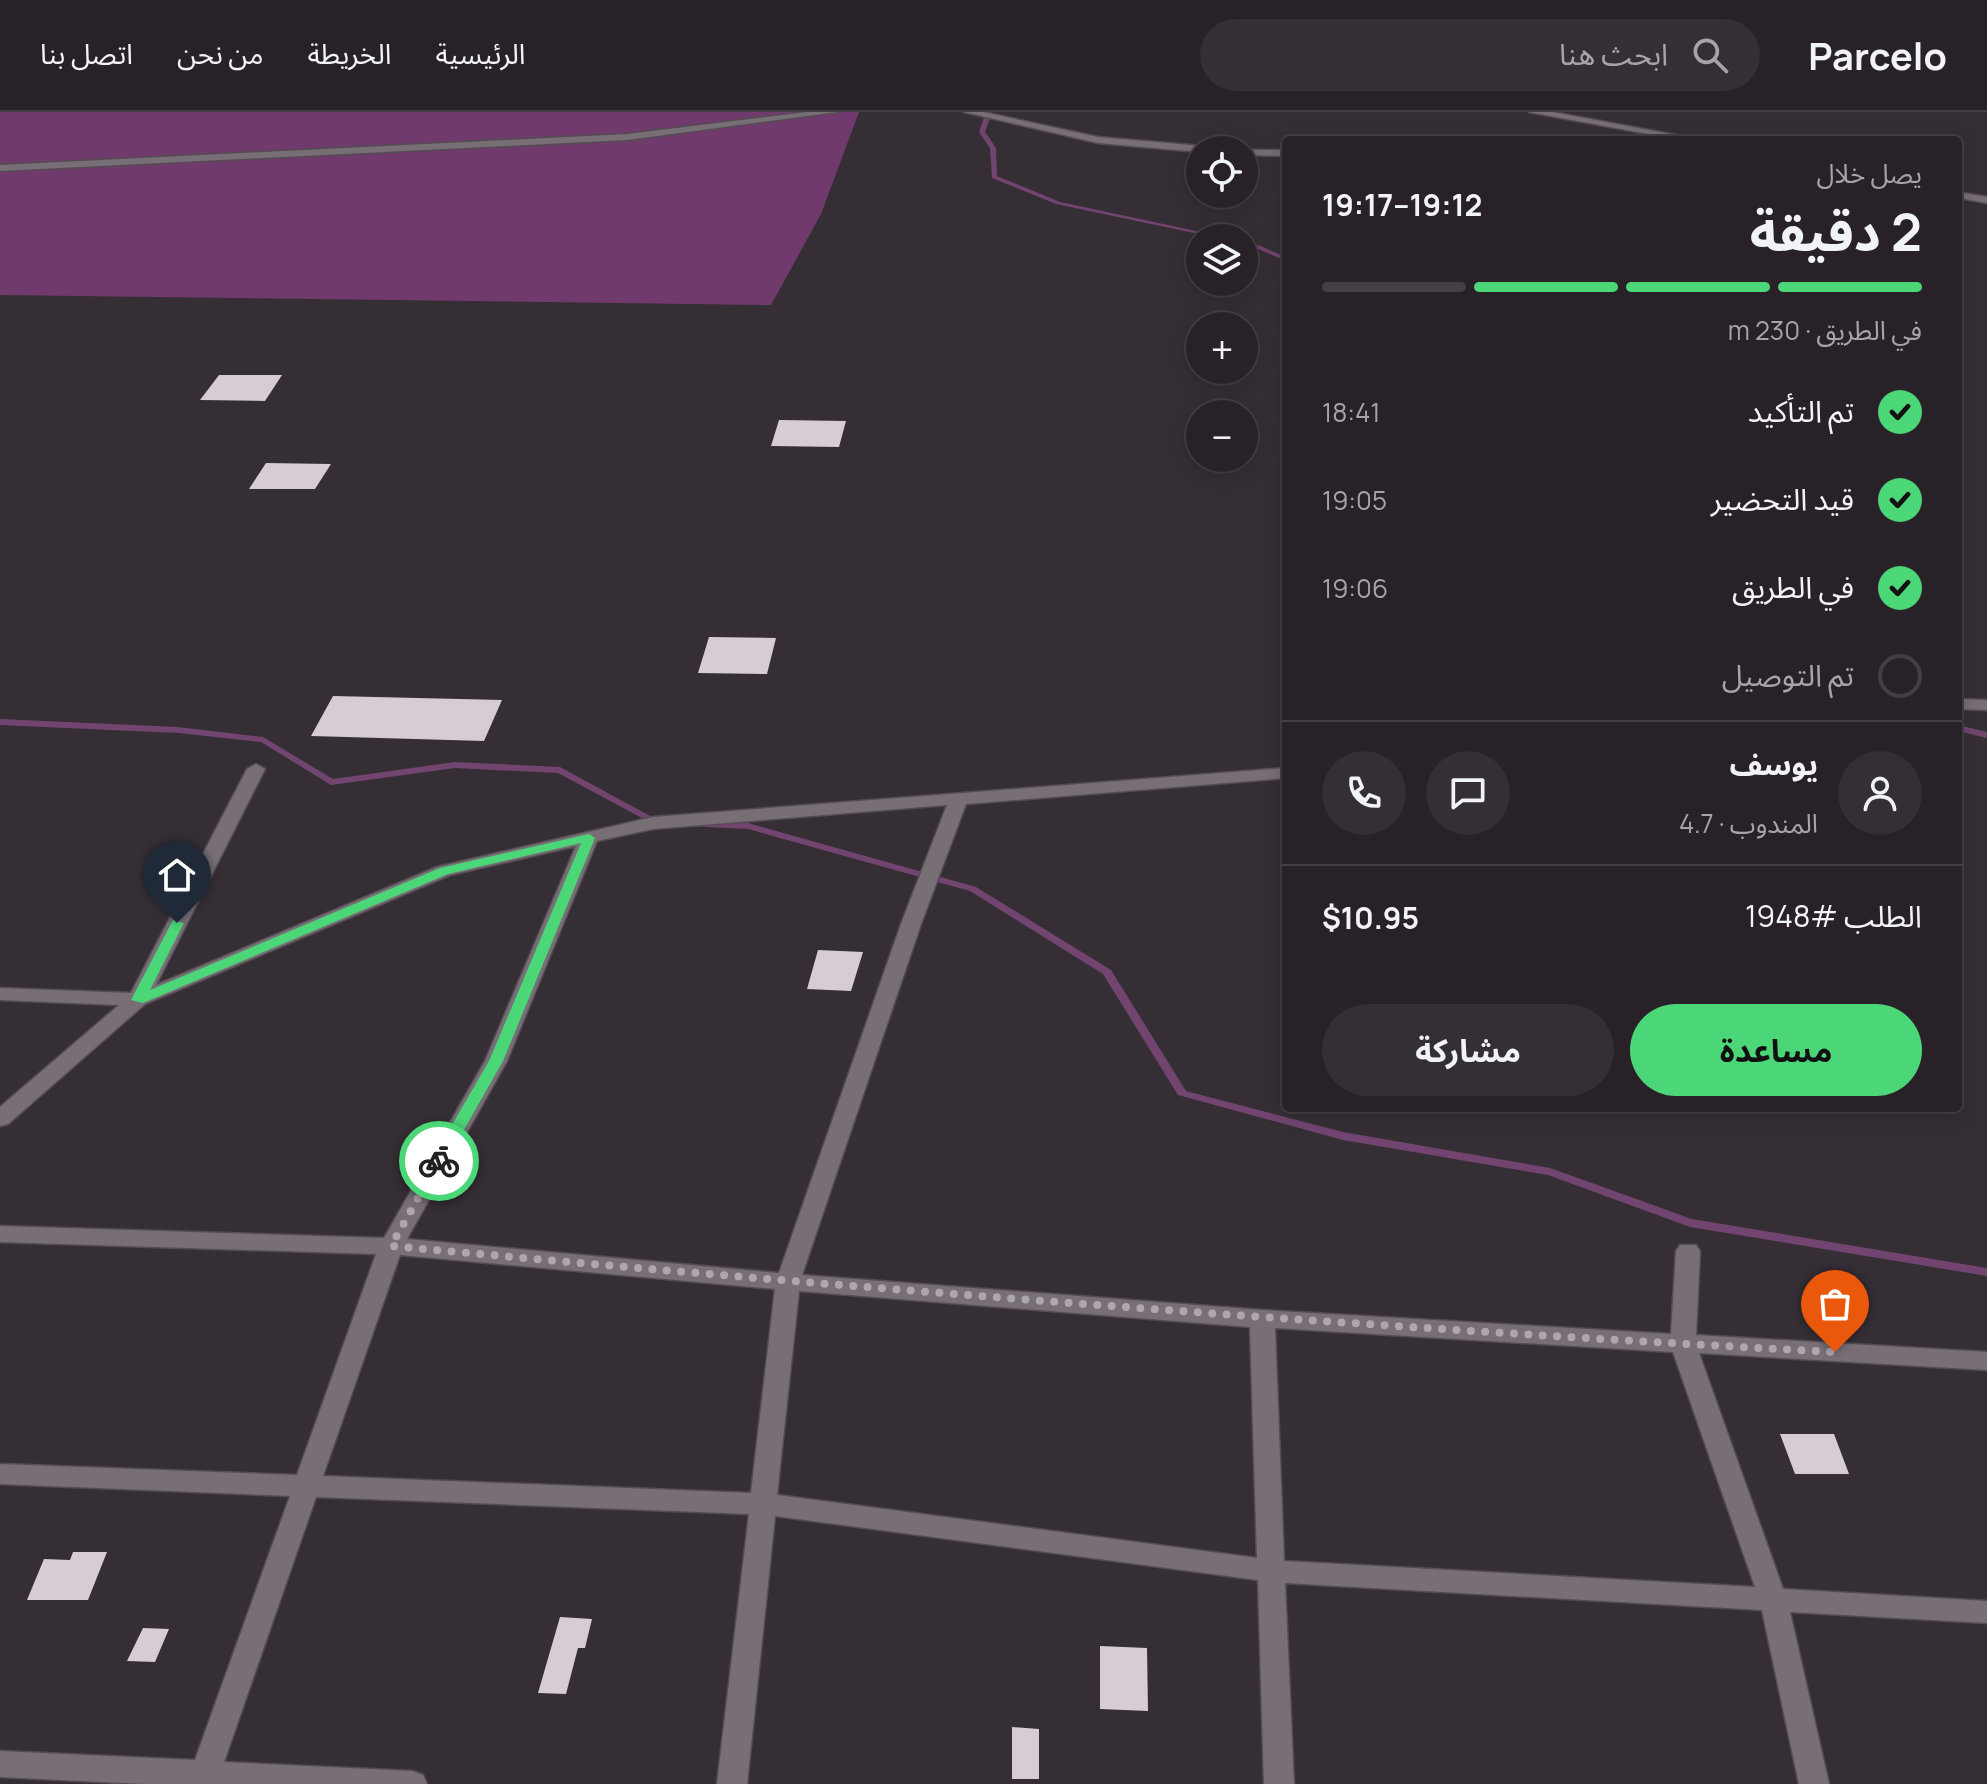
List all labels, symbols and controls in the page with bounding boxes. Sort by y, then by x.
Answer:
search box [1200,19,1760,91]
text: Parcelo [1808,29,1947,81]
text: ابحث هنا [1559,33,1668,74]
icon: search [1688,33,1732,77]
text: اتصل بنا [40,34,133,72]
text: من نحن [177,34,264,72]
text: الخريطة [308,34,391,72]
text: الرئيسية [435,34,525,72]
map controls [1186,136,1258,472]
button: locate [1186,136,1258,208]
text: يصل خلال [1816,155,1922,191]
text: 19:12–19:17 [1322,184,1483,225]
text: 2 دقيقة [1750,196,1922,267]
button: layers [1186,224,1258,296]
button: + [1186,312,1258,384]
text: في الطريق · 230 m [1728,312,1922,348]
text: تم التأكيد [1748,390,1854,431]
icon: check [1878,390,1922,434]
text: 18:41 [1322,394,1380,430]
button: − [1186,400,1258,472]
text: قيد التحضير [1711,478,1854,519]
icon: check [1878,478,1922,522]
text: 19:05 [1322,482,1387,518]
text: في الطريق [1732,566,1854,607]
icon: check [1878,566,1922,610]
text: 19:06 [1322,570,1388,606]
text: تم التوصيل [1722,654,1854,695]
text: يوسف [1730,743,1818,784]
button: phone [1322,751,1406,835]
button: chat [1426,751,1510,835]
button: person [1838,751,1922,835]
text: المندوب · 4.7 [1679,805,1818,841]
pin [143,841,211,923]
icon: home [155,853,199,897]
text: الطلب #1948 [1745,895,1922,936]
text: $10.95 [1322,897,1419,938]
button: مشاركة [1322,1004,1614,1096]
button: مساعدة [1630,1004,1922,1096]
courier [399,1121,479,1201]
icon: bike [417,1139,461,1183]
pin [1801,1270,1869,1352]
icon: bag [1813,1282,1857,1326]

